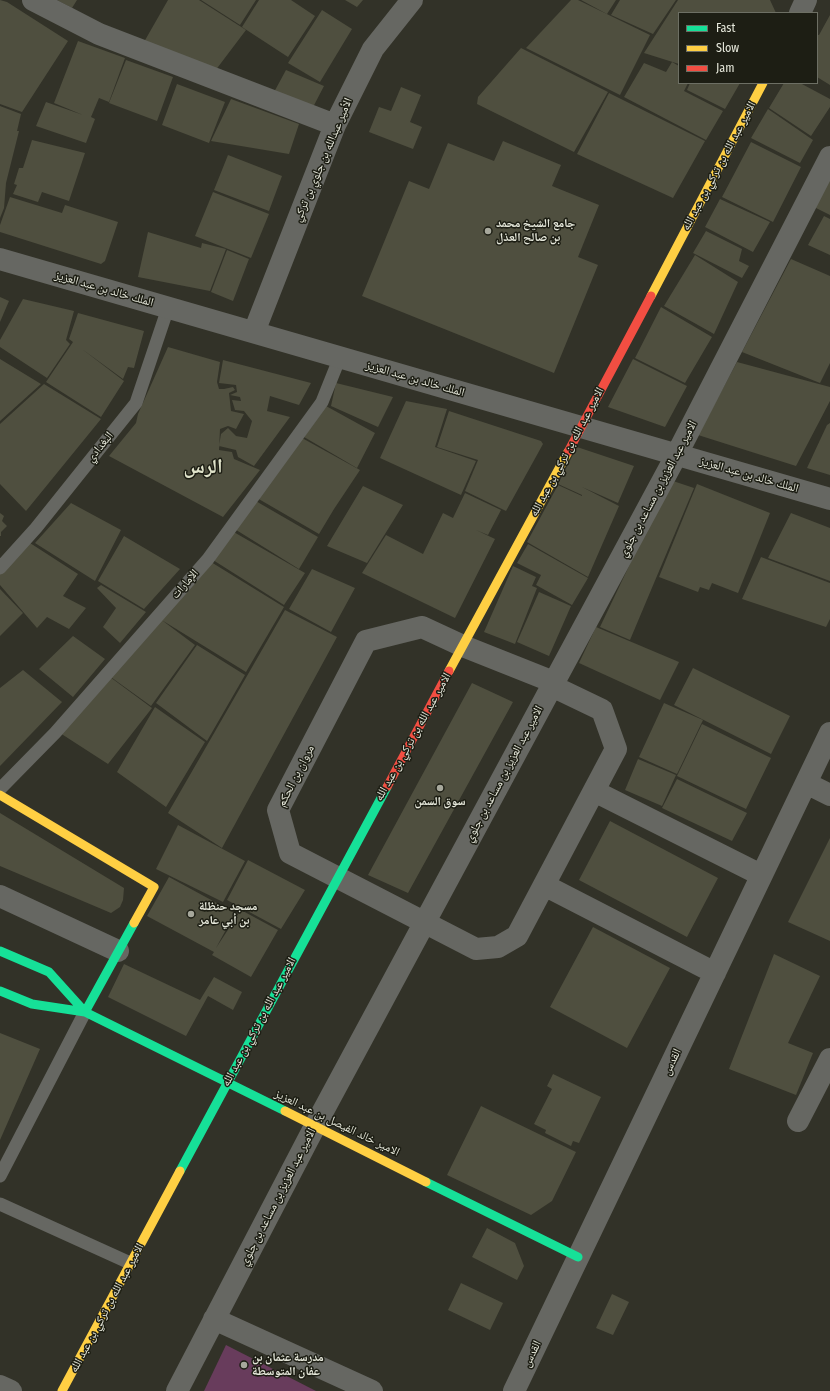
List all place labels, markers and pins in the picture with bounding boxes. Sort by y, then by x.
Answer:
place label: جامع الشيخ محمد بن صالح العذل [496,217,575,245]
marker: جامع الشيخ محمد بن صالح العذل [483,226,493,236]
marker: سوق السمن [435,783,445,793]
place label: سوق السمن [414,795,466,809]
place label: مسجد حنظلة بن أبي عامر [199,900,258,928]
marker: مسجد حنظلة بن أبي عامر [186,909,196,919]
place label: مدرسة عثمان بن عفان المتوسطة [252,1351,324,1379]
marker: مدرسة عثمان بن عفان المتوسطة [239,1360,249,1370]

